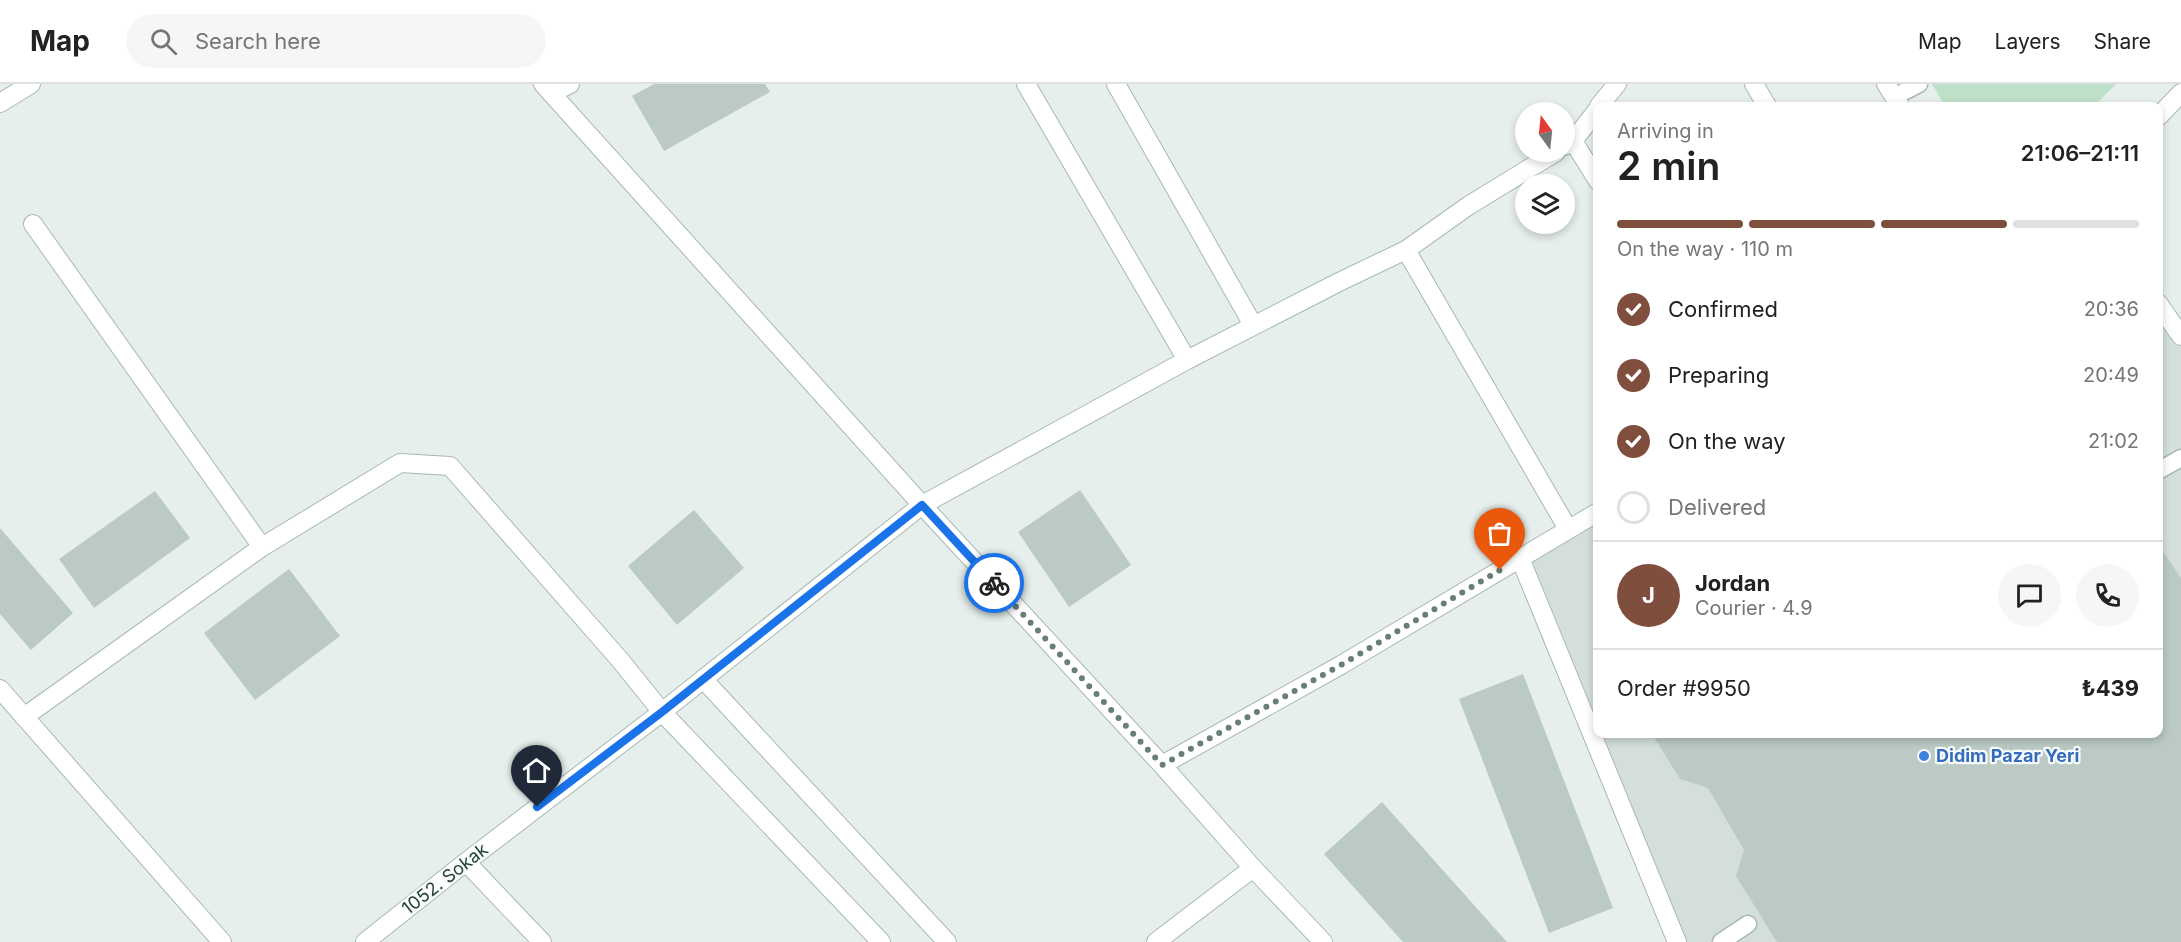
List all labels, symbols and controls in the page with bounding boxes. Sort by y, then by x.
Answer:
search box [126,14,546,68]
text: Map [30,24,90,58]
icon: search [147,25,180,58]
text: Search here [195,28,321,54]
text: Map [1918,29,1962,54]
text: Layers [1995,29,2061,54]
text: Share [2094,29,2151,54]
north arrow [1515,102,1575,162]
map controls [1515,102,1575,234]
text: Arriving in [1617,119,1714,143]
text: 21:06–21:11 [2021,140,2139,166]
text: 2 min [1617,142,1720,189]
button: layers [1515,174,1575,234]
text: On the way · 110 m [1617,237,1793,261]
icon: check [1617,293,1650,326]
text: Confirmed [1668,296,1778,322]
text: 20:36 [2084,297,2139,321]
icon: check [1617,359,1650,392]
text: Preparing [1668,362,1769,388]
text: 20:49 [2083,363,2139,387]
icon: check [1617,425,1650,458]
text: On the way [1668,428,1786,454]
text: 21:02 [2088,429,2139,453]
text: Delivered [1668,494,1766,520]
pin [1474,508,1525,570]
icon: bag [1483,517,1516,550]
courier [964,553,1024,613]
button: chat [1998,564,2061,627]
button: phone [2076,564,2139,627]
icon: bike [978,567,1011,600]
text: Jordan [1695,570,1770,596]
text: J [1642,582,1655,608]
text: Courier · 4.9 [1695,596,1813,620]
text: Order #9950 [1617,675,1751,701]
text: ₺439 [2081,675,2139,701]
pin [511,745,562,807]
place label: Didim Pazar Yeri [1936,745,2079,766]
marker: Didim Pazar Yeri [1917,749,1931,763]
icon: home [520,754,553,787]
street label: 1052. Sokak [398,839,492,919]

